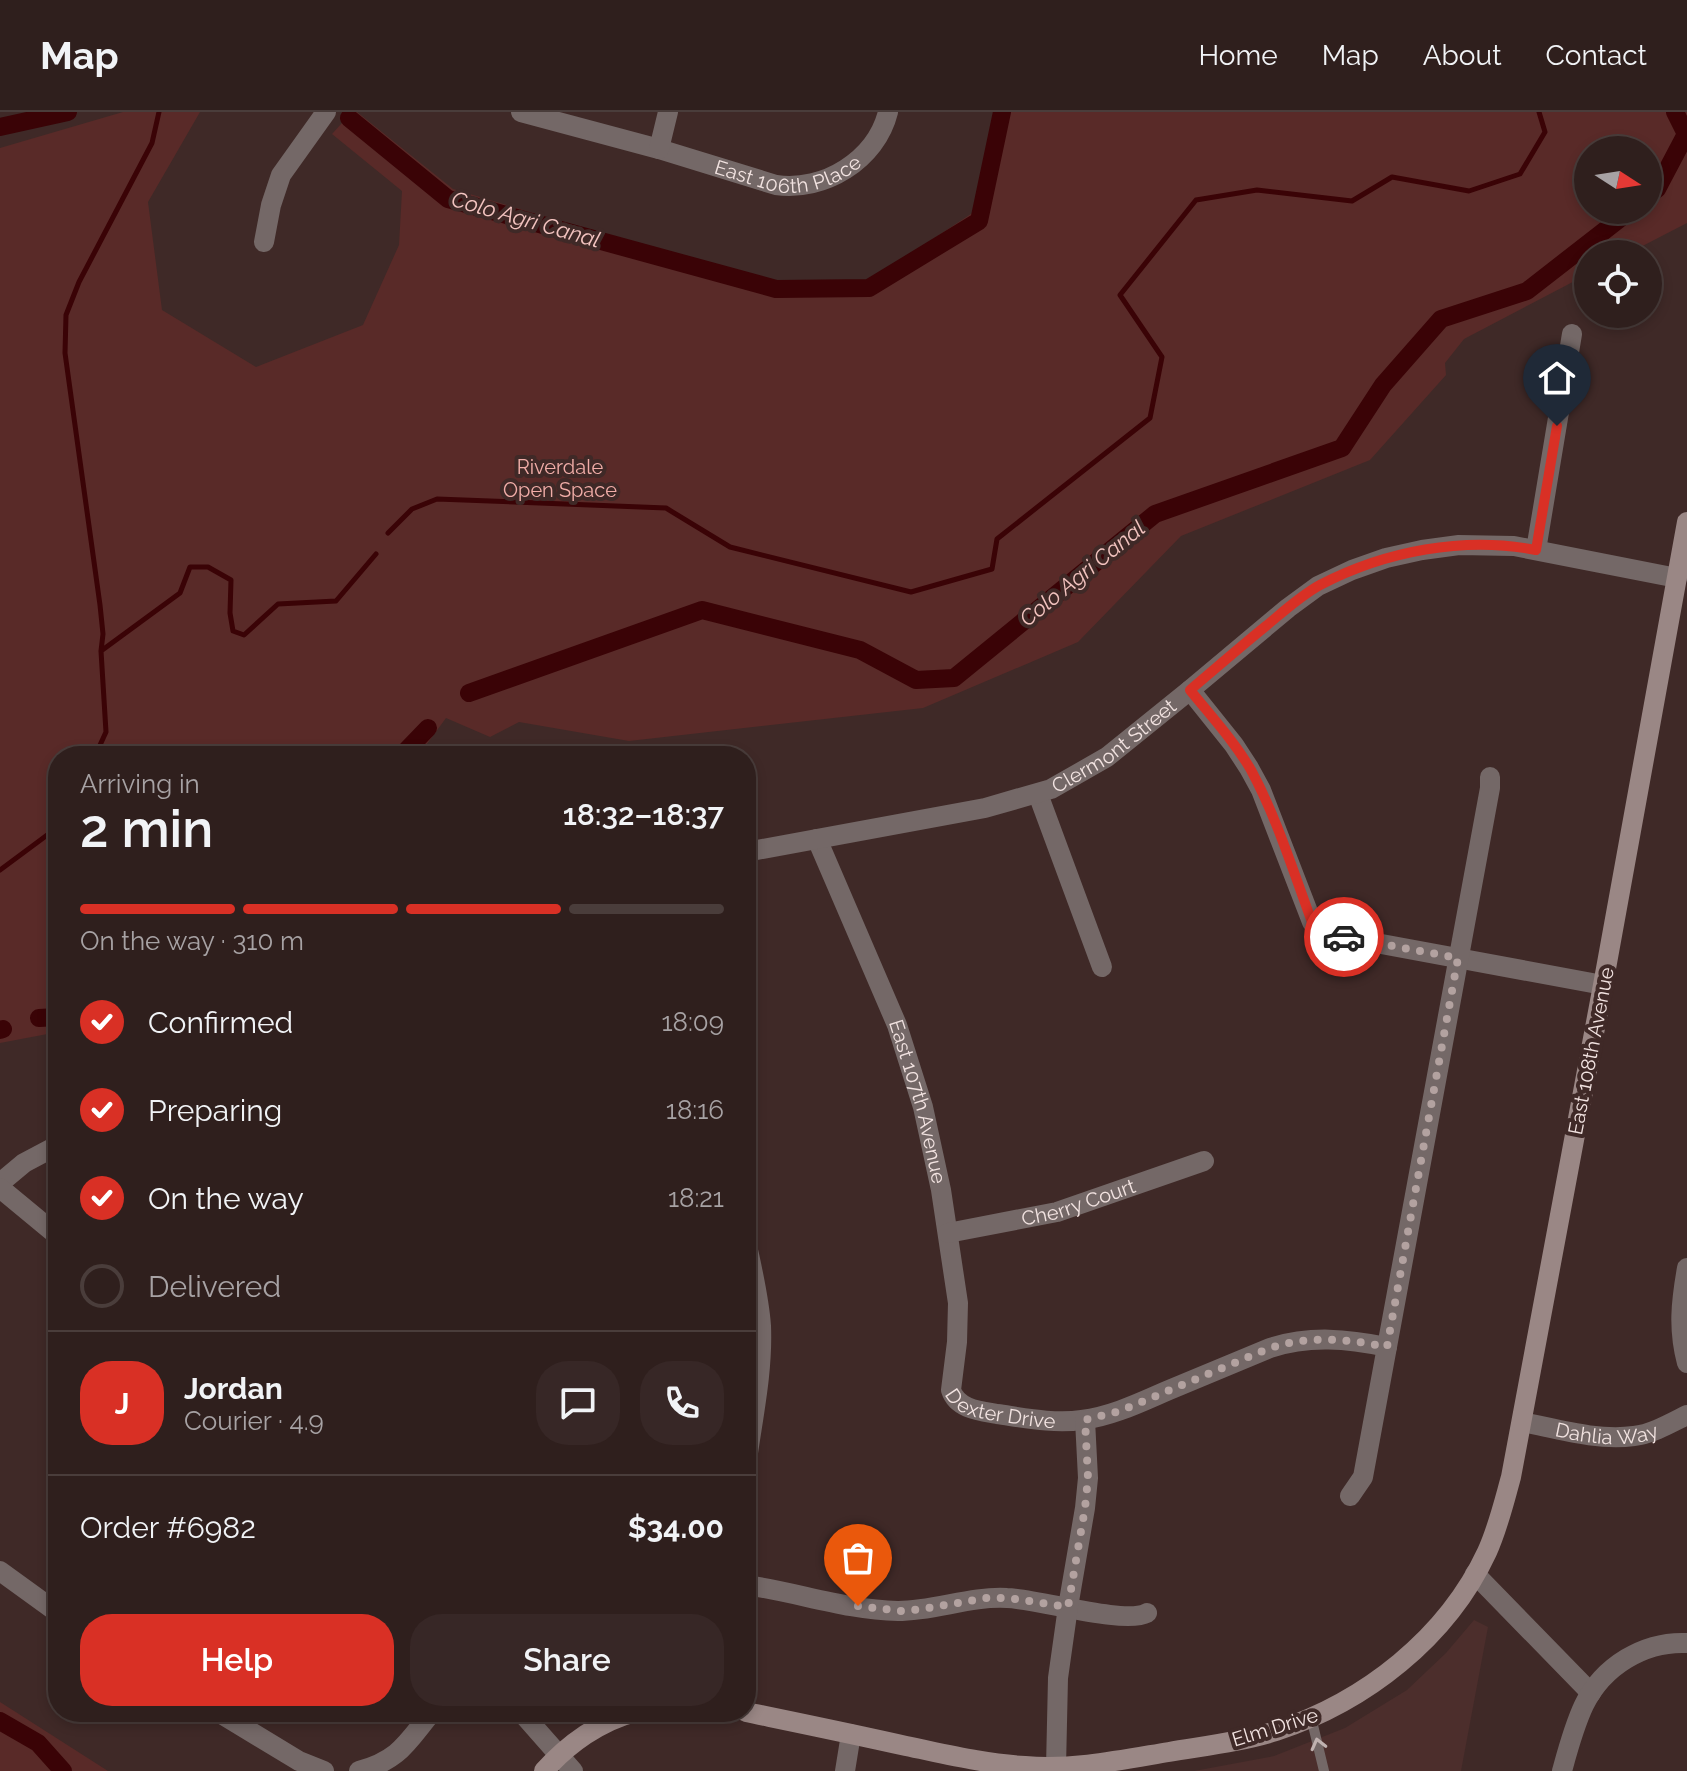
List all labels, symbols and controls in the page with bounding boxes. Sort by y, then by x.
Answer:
text: Map [40,33,119,78]
text: Home [1198,39,1278,72]
text: Map [1322,39,1379,72]
text: About [1423,39,1502,72]
text: Contact [1546,39,1647,72]
north arrow [1574,136,1662,224]
map controls [1574,136,1662,328]
street label: East 106th Place [712,150,866,198]
water label: Colo Agri Canal [449,185,604,253]
button: locate [1574,240,1662,328]
pin [1523,344,1591,426]
icon: home [1535,356,1579,400]
park label: Riverdale Open Space [503,455,617,502]
water label: Colo Agri Canal [1014,514,1150,631]
street label: Clermont Street [1047,694,1181,798]
text: Arriving in [80,769,200,799]
text: 18:32–18:37 [563,797,724,832]
text: 2 min [80,798,213,859]
courier [1304,897,1384,977]
icon: car [1322,915,1366,959]
text: On the way · 310 m [80,926,304,956]
street label: East 108th Avenue [1563,965,1619,1137]
icon: check [80,1000,124,1044]
text: Confirmed [148,1005,293,1040]
text: 18:09 [661,1007,724,1037]
street label: East 107th Avenue [884,1017,951,1186]
icon: check [80,1088,124,1132]
text: Preparing [148,1093,282,1128]
text: 18:16 [666,1095,724,1125]
street label: Cherry Court [1019,1174,1139,1231]
icon: check [80,1176,124,1220]
text: On the way [148,1181,304,1216]
text: 18:21 [668,1183,724,1213]
text: Delivered [148,1269,281,1304]
button: chat [536,1361,620,1445]
button: phone [640,1361,724,1445]
text: Jordan [184,1371,283,1406]
street label: Dexter Drive [940,1384,1056,1433]
text: J [115,1386,129,1421]
text: Courier · 4.9 [184,1406,324,1436]
street label: Dahlia Way [1553,1417,1661,1449]
text: Order #6982 [80,1510,256,1545]
text: $34.00 [628,1510,724,1545]
pin [824,1524,892,1606]
icon: bag [836,1536,880,1580]
button: Help [80,1614,394,1706]
button: Share [410,1614,724,1706]
street label: Elm Drive [1229,1702,1321,1751]
one-way arrow [1310,1738,1327,1751]

